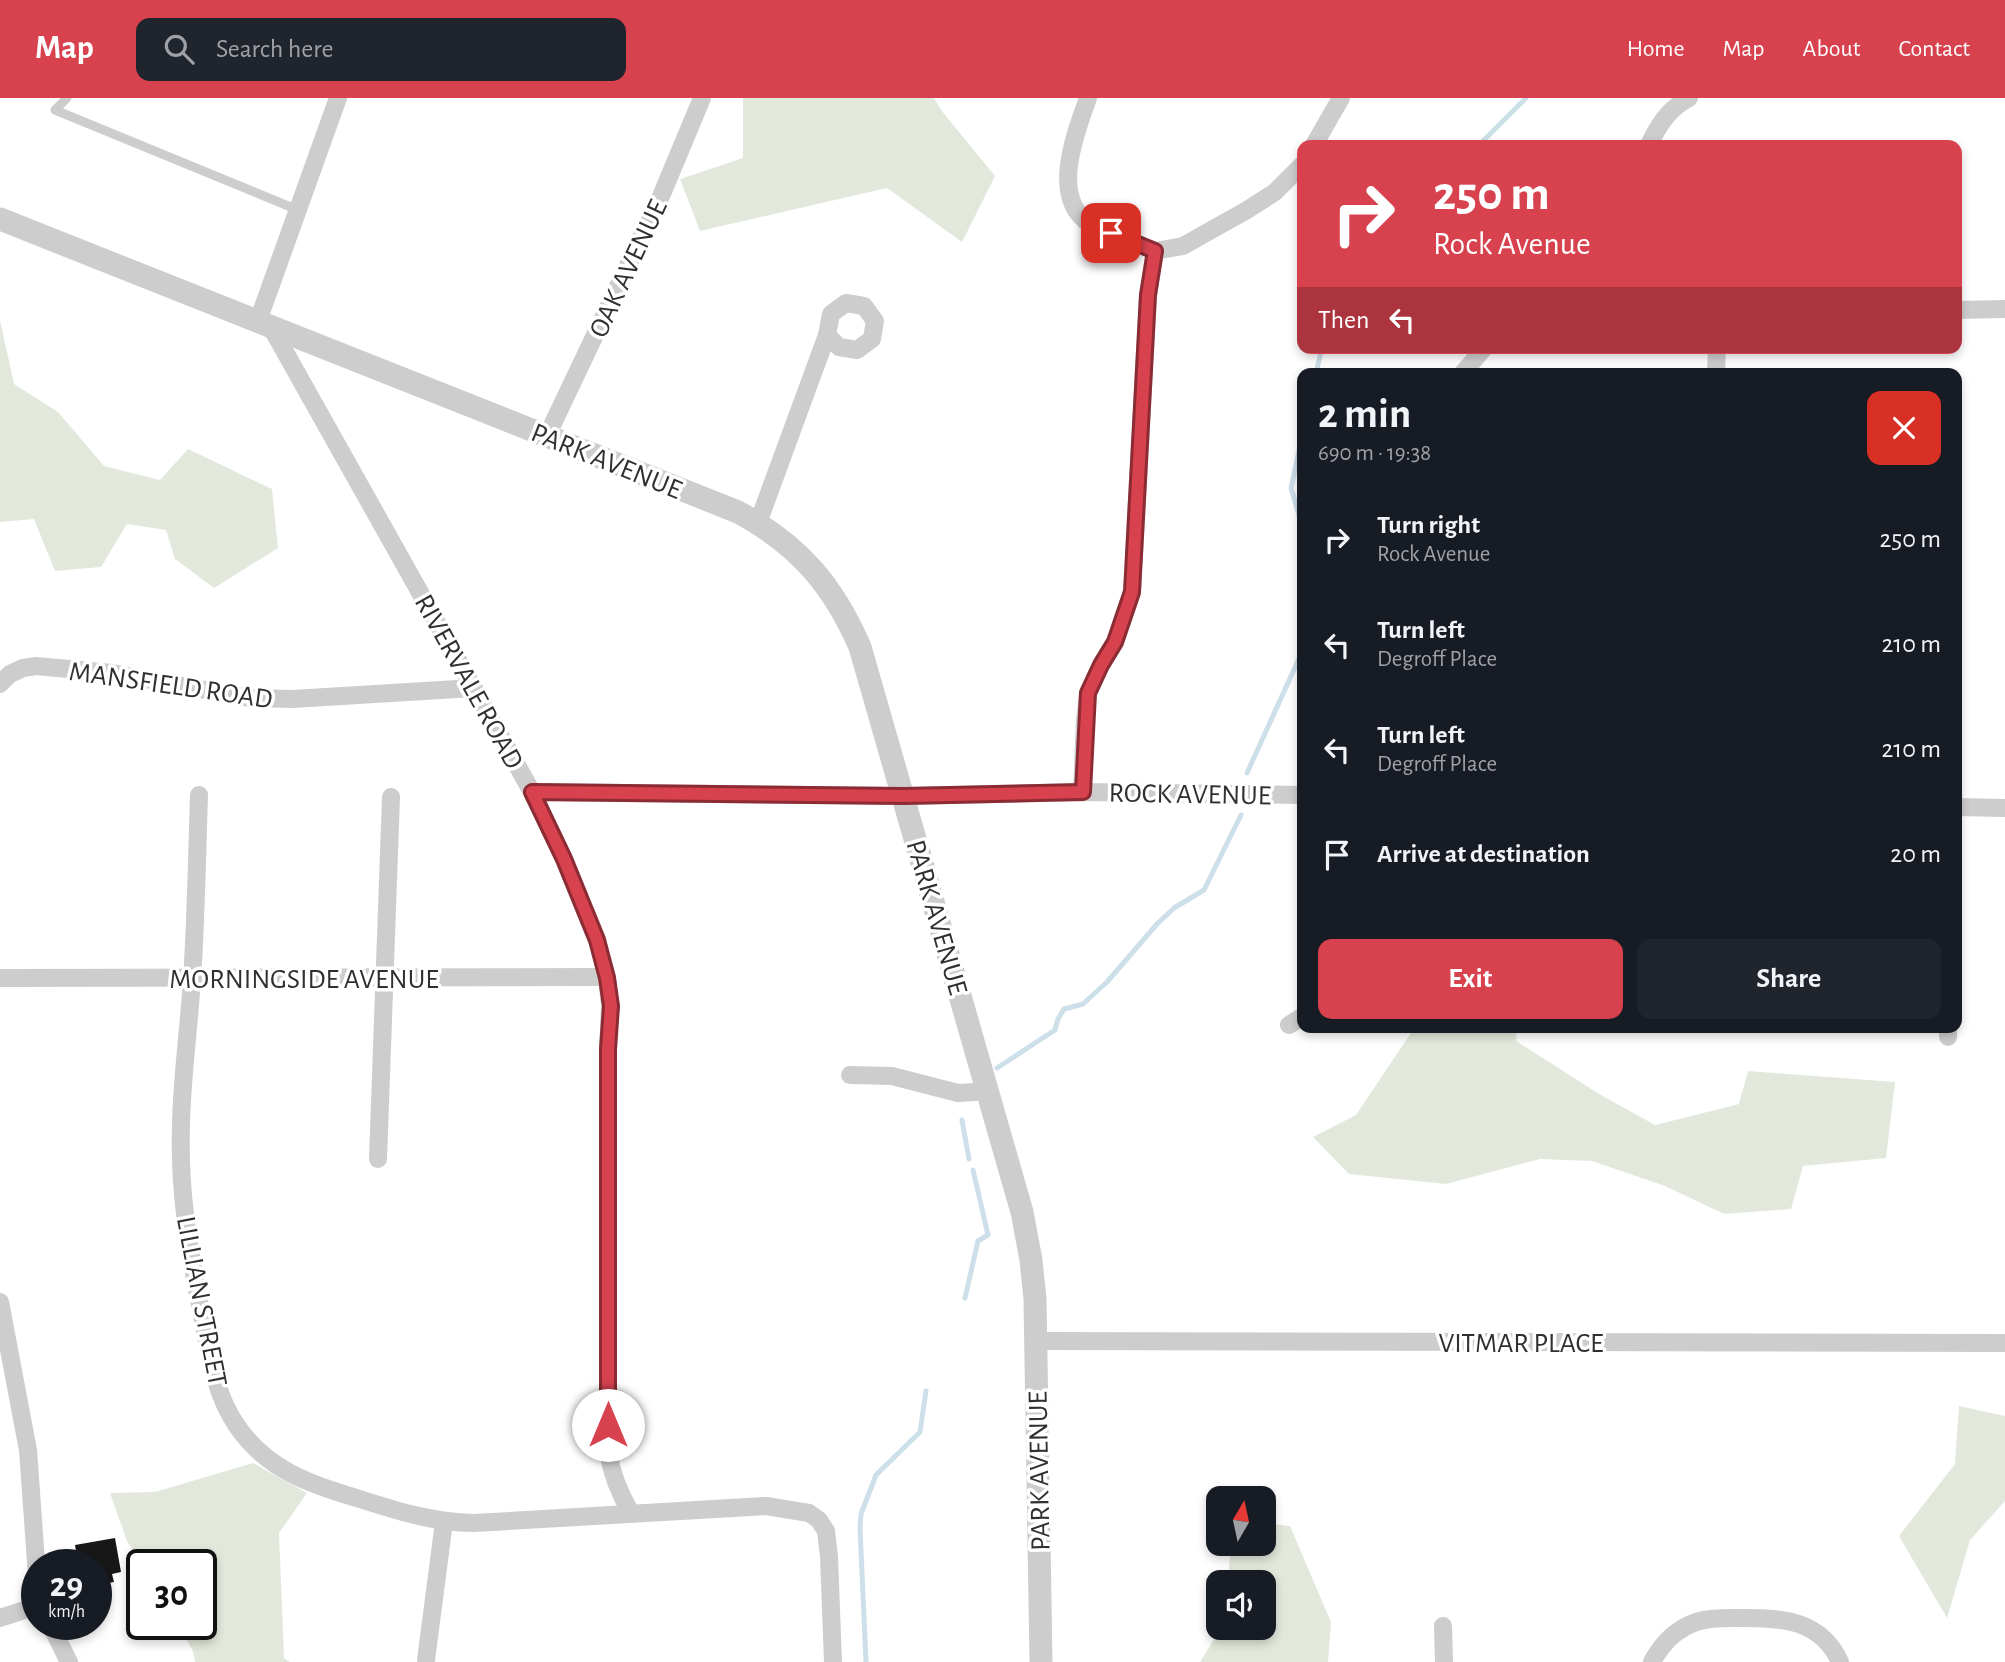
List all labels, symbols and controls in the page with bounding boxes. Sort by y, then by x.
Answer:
search box [136,18,626,81]
icon: search [160,30,198,68]
text: Map [35,32,94,65]
text: Search here [216,36,334,62]
text: Home [1627,37,1685,61]
text: Map [1723,37,1765,61]
text: About [1803,37,1860,61]
text: Contact [1898,37,1970,61]
icon: right [1318,168,1409,259]
text: 250 m [1433,170,1550,219]
street label: OAK AVENUE [585,196,673,342]
pin [1081,203,1141,263]
icon: arrive [1092,214,1130,252]
text: Rock Avenue [1433,228,1591,260]
icon: left [1383,301,1421,339]
text: Then [1318,307,1369,333]
button: close [1867,391,1941,465]
text: 2 min [1318,393,1411,435]
street label: PARK AVENUE [527,419,686,505]
text: 690 m · 19:38 [1318,442,1431,465]
text: Turn right [1377,512,1480,538]
icon: right [1318,521,1356,559]
text: 250 m [1879,526,1941,552]
text: Rock Avenue [1377,543,1490,566]
street label: RIVERVALE ROAD [409,590,528,774]
text: Turn left [1377,617,1465,643]
icon: left [1318,626,1356,664]
text: 210 m [1881,631,1941,657]
text: Degroff Place [1377,648,1497,671]
street label: MANSFIELD ROAD [67,658,274,714]
text: Turn left [1377,722,1465,748]
icon: left [1318,731,1356,769]
text: 210 m [1881,736,1941,762]
text: Degroff Place [1377,753,1497,776]
street label: ROCK AVENUE [1108,780,1271,810]
icon: arrive [1318,836,1356,874]
street label: PARK AVENUE [901,837,972,998]
text: Arrive at destination [1377,841,1590,867]
text: 20 m [1890,841,1941,867]
button: Exit [1318,939,1623,1019]
button: Share [1637,939,1941,1019]
street label: MORNINGSIDE AVENUE [169,966,439,994]
street label: LILLIAN STREET [171,1214,231,1389]
street label: VITMAR PLACE [1438,1330,1604,1358]
position arrow [571,1388,645,1462]
street label: PARK AVENUE [1025,1391,1055,1551]
north arrow [1206,1486,1276,1556]
map controls [1206,1486,1276,1640]
speed limit sign: 30 [126,1549,217,1640]
text: 29 [50,1568,83,1603]
button: sound [1206,1570,1276,1640]
text: km/h [48,1603,85,1621]

